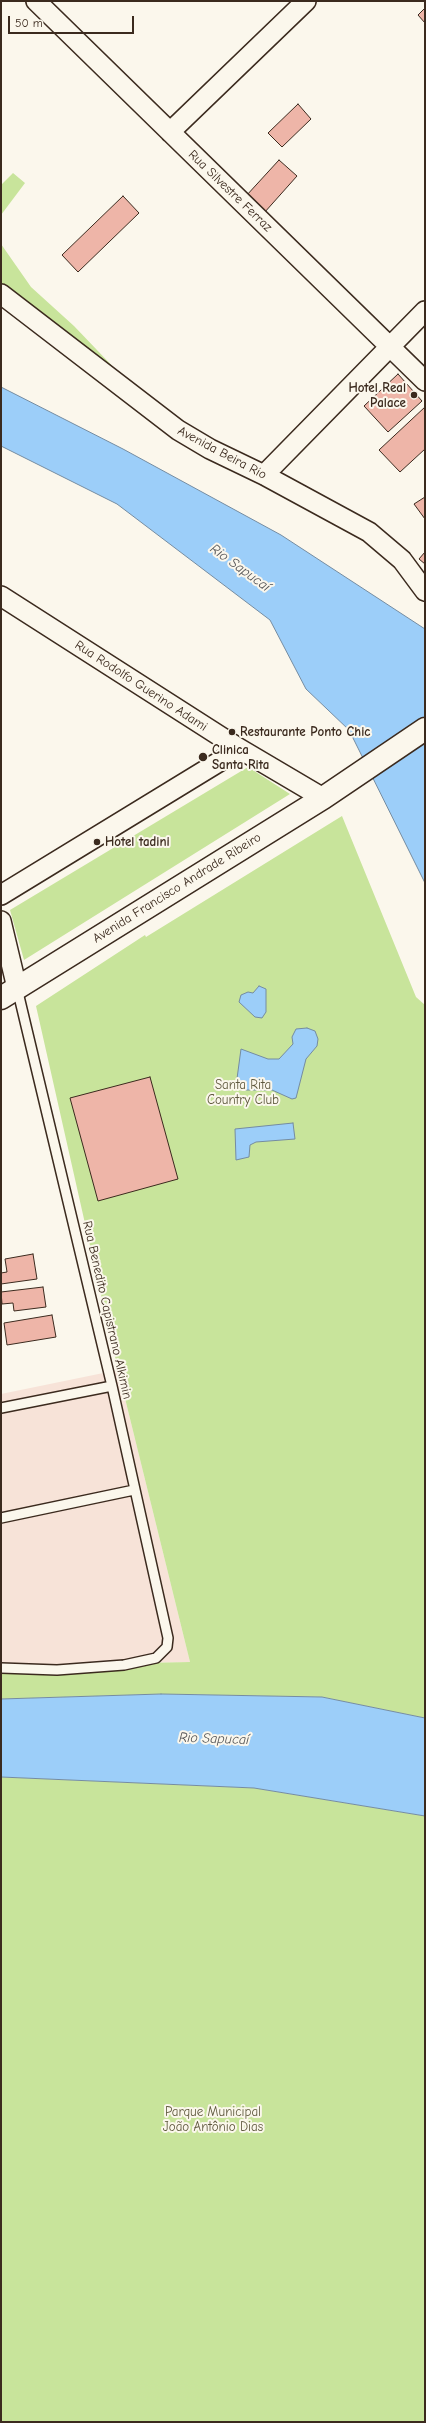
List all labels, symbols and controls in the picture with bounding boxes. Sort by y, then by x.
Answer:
scale bar [10,8,136,34]
text: 50 m [15,16,43,30]
street label: Rua Silvestre Ferraz [185,147,275,235]
place label: Hotel Real Palace [348,380,406,411]
marker: Hotel Real Palace [409,390,419,400]
street label: Avenida Beira Rio [175,423,269,483]
water label: Rio Sapucaí [207,541,273,595]
street label: Rua Rodolfo Guerino Adami [72,637,210,735]
place label: Restaurante Ponto Chic [240,724,370,740]
marker: Restaurante Ponto Chic [227,727,237,737]
place label: Clinica Santa Rita [212,742,269,773]
marker: Clinica Santa Rita [197,751,209,763]
street label: Avenida Francisco Andrade Ribeiro [90,830,264,946]
place label: Hotel tadini [105,834,170,850]
marker: Hotel tadini [92,837,102,847]
park label: Santa Rita Country Club [207,1077,279,1108]
street label: Rua Benedito Capistrano Alkimin [79,1219,135,1401]
water label: Rio Sapucaí [179,1729,249,1749]
park label: Parque Municipal João Antônio Dias [163,2104,263,2135]

